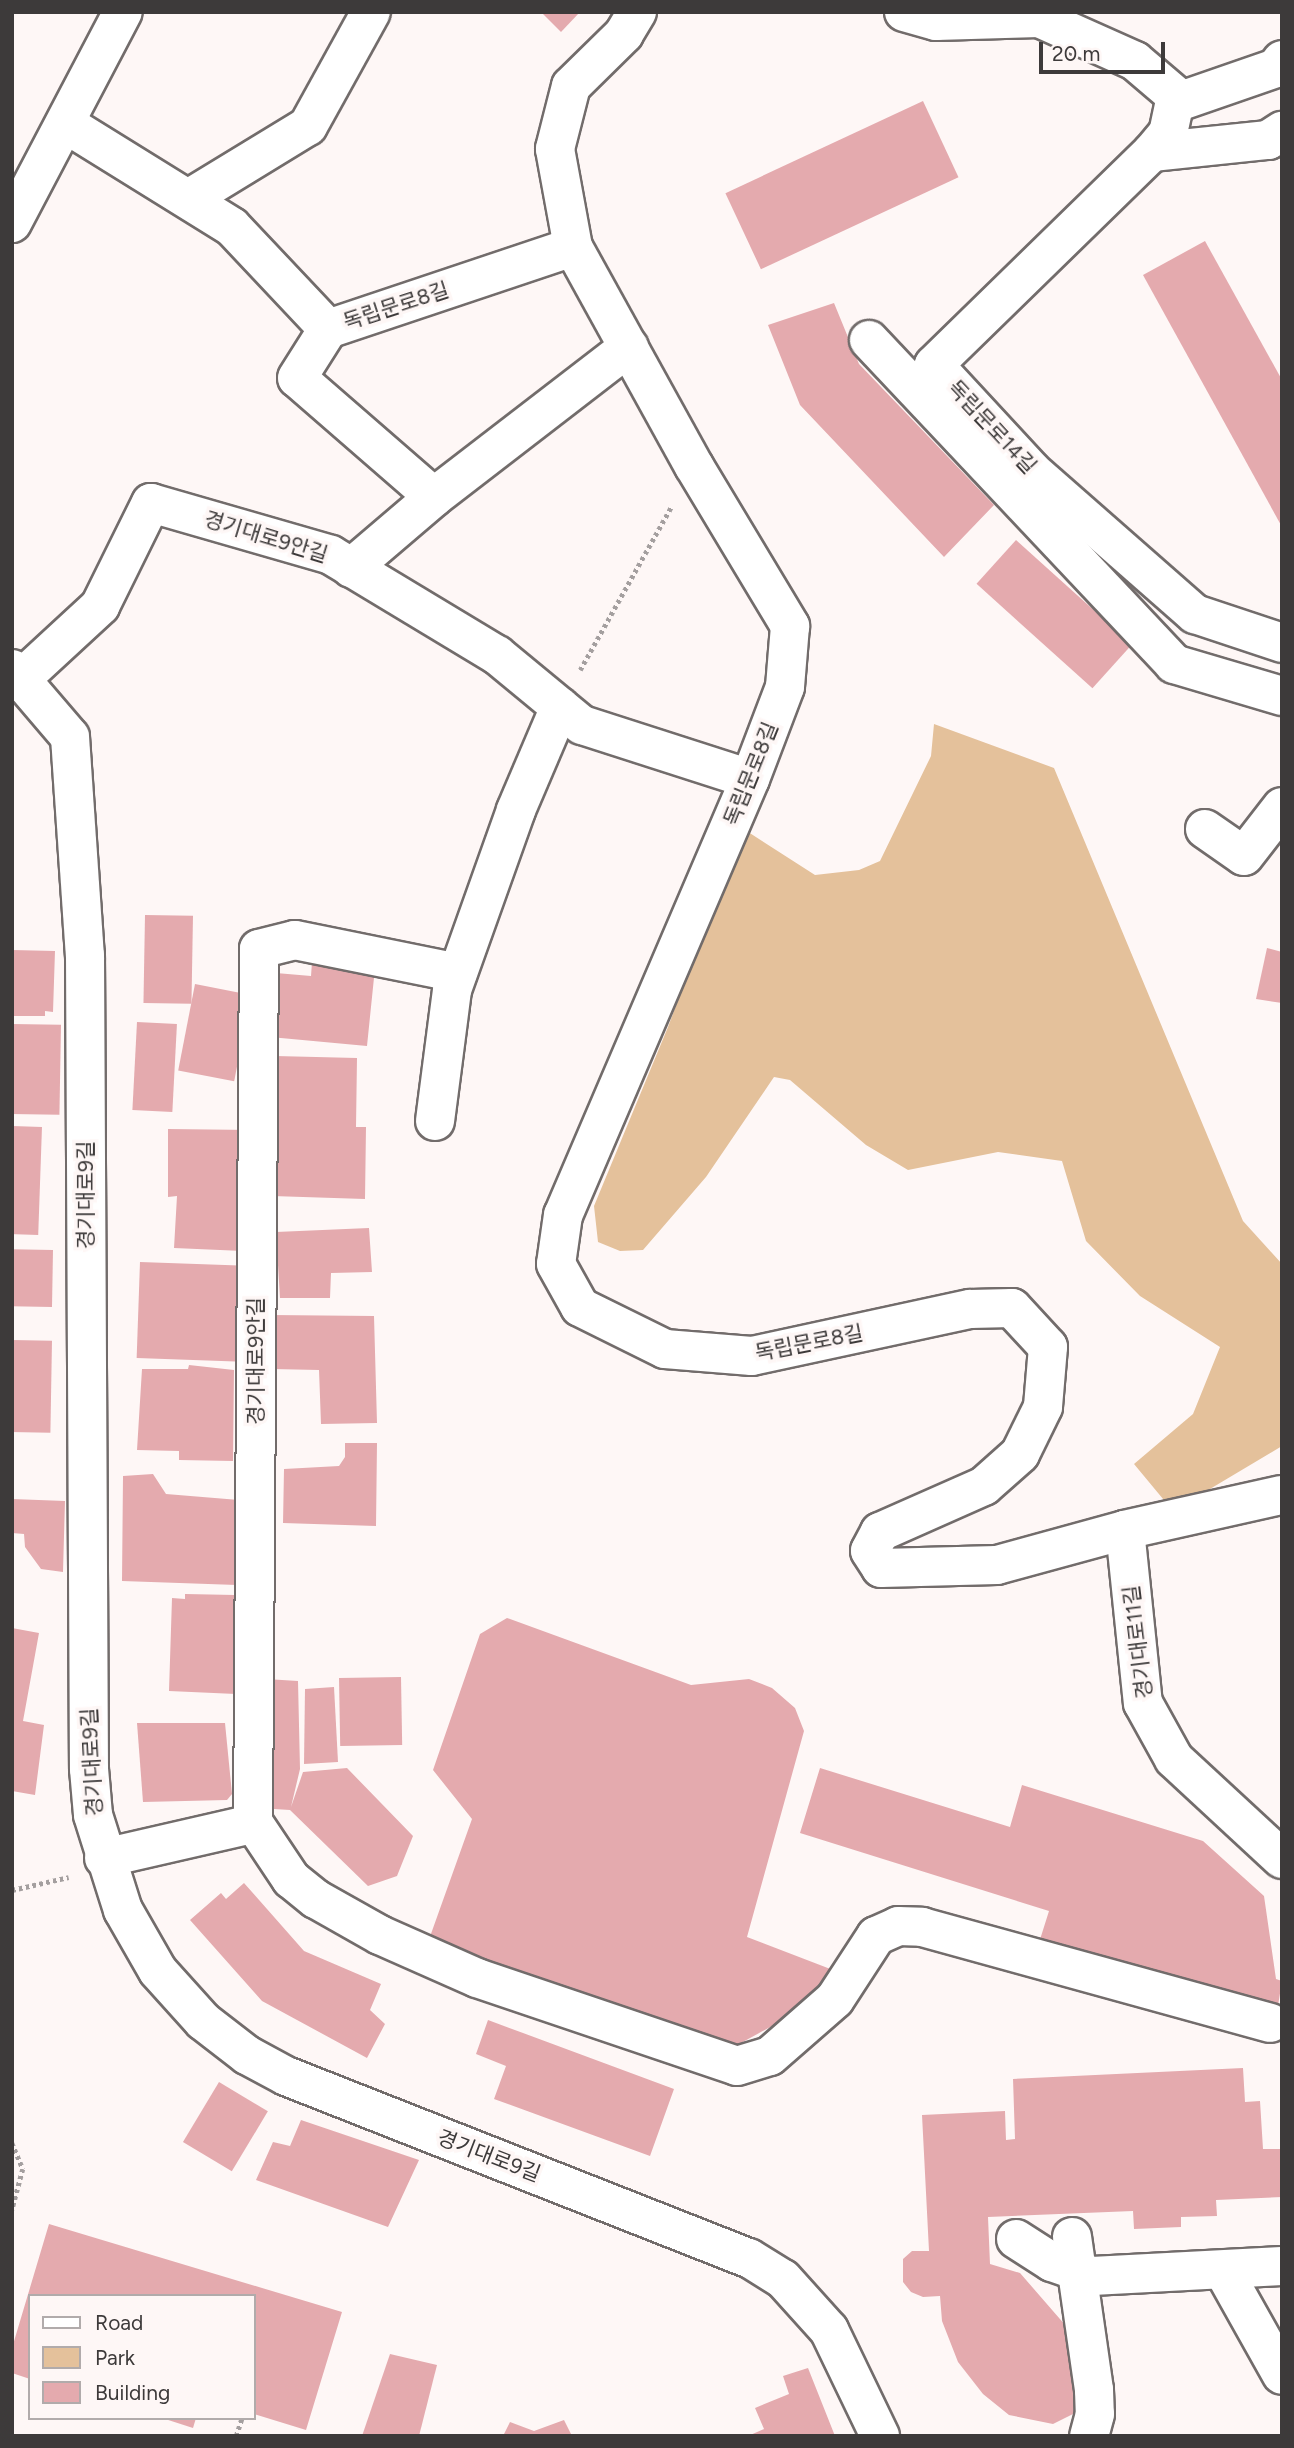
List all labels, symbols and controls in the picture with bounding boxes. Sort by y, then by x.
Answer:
scale bar [1042,28,1168,72]
text: 20 m [1052,41,1100,66]
street label: 독립문로8길 [340,277,452,335]
street label: 독립문로14길 [942,375,1042,479]
street label: 경기대로9안길 [201,506,331,568]
street label: 독립문로8길 [719,719,783,829]
street label: 경기대로9길 [73,1141,99,1249]
street label: 경기대로9안길 [243,1297,269,1425]
street label: 독립문로8길 [753,1320,865,1366]
street label: 경기대로11길 [1119,1584,1157,1700]
street label: 경기대로9길 [77,1707,107,1817]
street label: 경기대로9길 [434,2125,544,2187]
legend [28,2294,256,2420]
text: Road [95,2310,143,2335]
text: Park [95,2345,135,2370]
text: Building [95,2380,170,2405]

